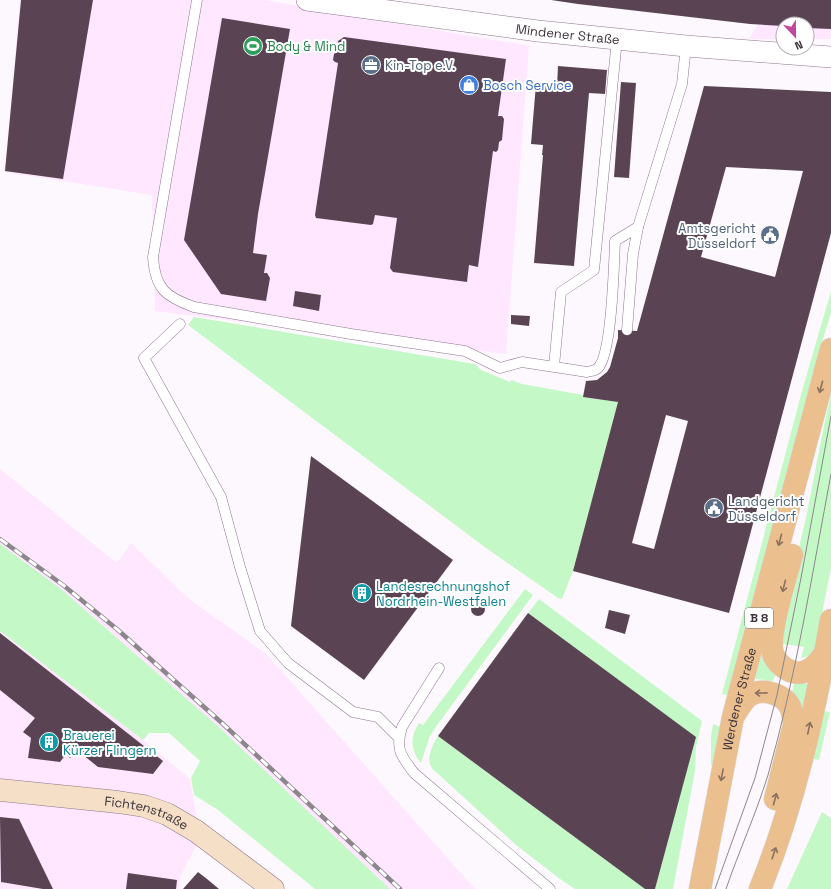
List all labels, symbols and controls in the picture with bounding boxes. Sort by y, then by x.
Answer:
north arrow [775,16,815,56]
street label: Mindener Straße [515,20,621,48]
sports icon: Body & Mind [242,35,264,57]
text: N [793,37,805,53]
place label: Body & Mind [267,38,345,55]
office icon: Kin-Top e.V. [360,54,382,76]
place label: Kin-Top e.V. [385,57,455,74]
shop icon: Bosch Service [458,74,480,96]
place label: Bosch Service [483,77,572,94]
place label: Amtsgericht Düsseldorf [678,220,756,252]
public building icon: Amtsgericht Düsseldorf [759,224,781,246]
one-way arrow [817,380,824,393]
place label: Landgericht Düsseldorf [728,493,805,525]
public building icon: Landgericht Düsseldorf [703,497,725,519]
one-way arrow [776,533,783,546]
place label: Landesrechnungshof Nordrhein-Westfalen [376,578,510,610]
one-way arrow [779,579,787,592]
building icon: Landesrechnungshof Nordrhein-Westfalen [351,582,373,604]
road number: B 8 [745,608,773,628]
street label: Werdener Straße [719,646,760,752]
one-way arrow [755,689,768,697]
one-way arrow [806,721,814,734]
place label: Brauerei Kürzer Flingern [63,727,156,759]
building icon: Brauerei Kürzer Flingern [38,731,60,753]
one-way arrow [718,768,726,781]
street label: Fichtenstraße [104,793,192,834]
one-way arrow [772,793,779,806]
one-way arrow [771,847,779,859]

